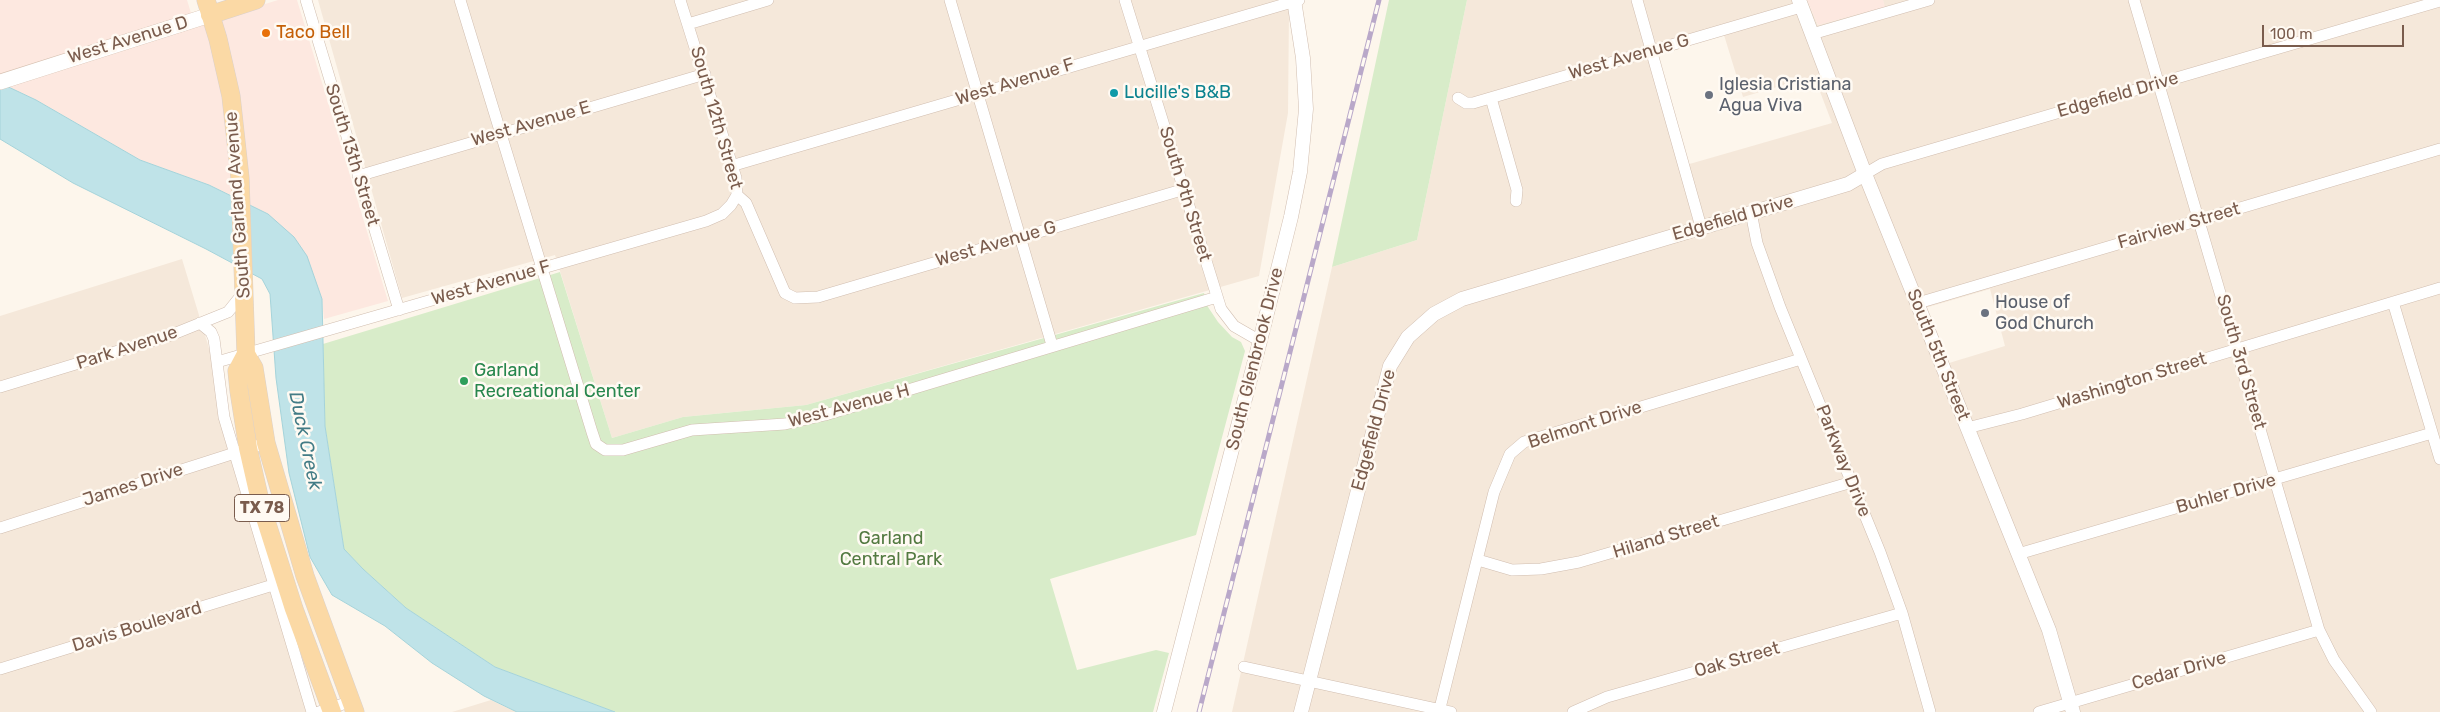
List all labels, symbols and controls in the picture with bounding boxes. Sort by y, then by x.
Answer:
street label: West Avenue D [65,11,191,69]
scale bar [2265,15,2408,47]
place label: Taco Bell [276,22,350,44]
text: 100 m [2270,25,2312,43]
marker: Taco Bell [260,27,272,39]
street label: West Avenue G [1566,29,1692,85]
street label: South 12th Street [685,44,747,192]
street label: West Avenue F [953,54,1077,110]
street label: Edgefield Drive [2055,67,2181,123]
place label: Iglesia Cristiana Agua Viva [1719,74,1852,116]
street label: South 13th Street [320,81,384,229]
place label: Lucille's B&B [1124,82,1231,104]
marker: Lucille's B&B [1108,87,1120,99]
marker: Iglesia Cristiana Agua Viva [1703,89,1715,101]
street label: West Avenue E [469,97,593,151]
street label: South Garland Avenue [221,111,255,299]
street label: South 9th Street [1154,124,1216,264]
street label: Edgefield Drive [1670,190,1796,246]
street label: Fairview Street [2115,198,2243,254]
street label: West Avenue G [933,216,1059,272]
street label: West Avenue F [429,256,553,310]
street label: South Glenbrook Drive [1222,265,1288,453]
street label: South 5th Street [1902,286,1974,424]
place label: House of God Church [1995,292,2094,334]
street label: South 3rd Street [2211,292,2271,432]
marker: House of God Church [1979,307,1991,319]
street label: Park Avenue [74,322,180,374]
street label: Washington Street [2055,348,2209,414]
place label: Garland Recreational Center [474,360,640,402]
street label: Edgefield Drive [1347,367,1401,493]
marker: Garland Recreational Center [458,375,470,387]
street label: West Avenue H [786,379,912,433]
water label: Duck Creek [283,390,327,492]
street label: Belmont Drive [1525,396,1645,454]
street label: Parkway Drive [1811,402,1875,520]
street label: James Drive [80,459,186,511]
street label: Buhler Drive [2174,469,2278,519]
road number: TX 78 [234,494,290,522]
street label: Hiland Street [1610,511,1722,563]
park label: Garland Central Park [840,528,942,570]
street label: Davis Boulevard [70,597,204,657]
street label: Oak Street [1692,638,1782,682]
street label: Cedar Drive [2129,647,2229,695]

